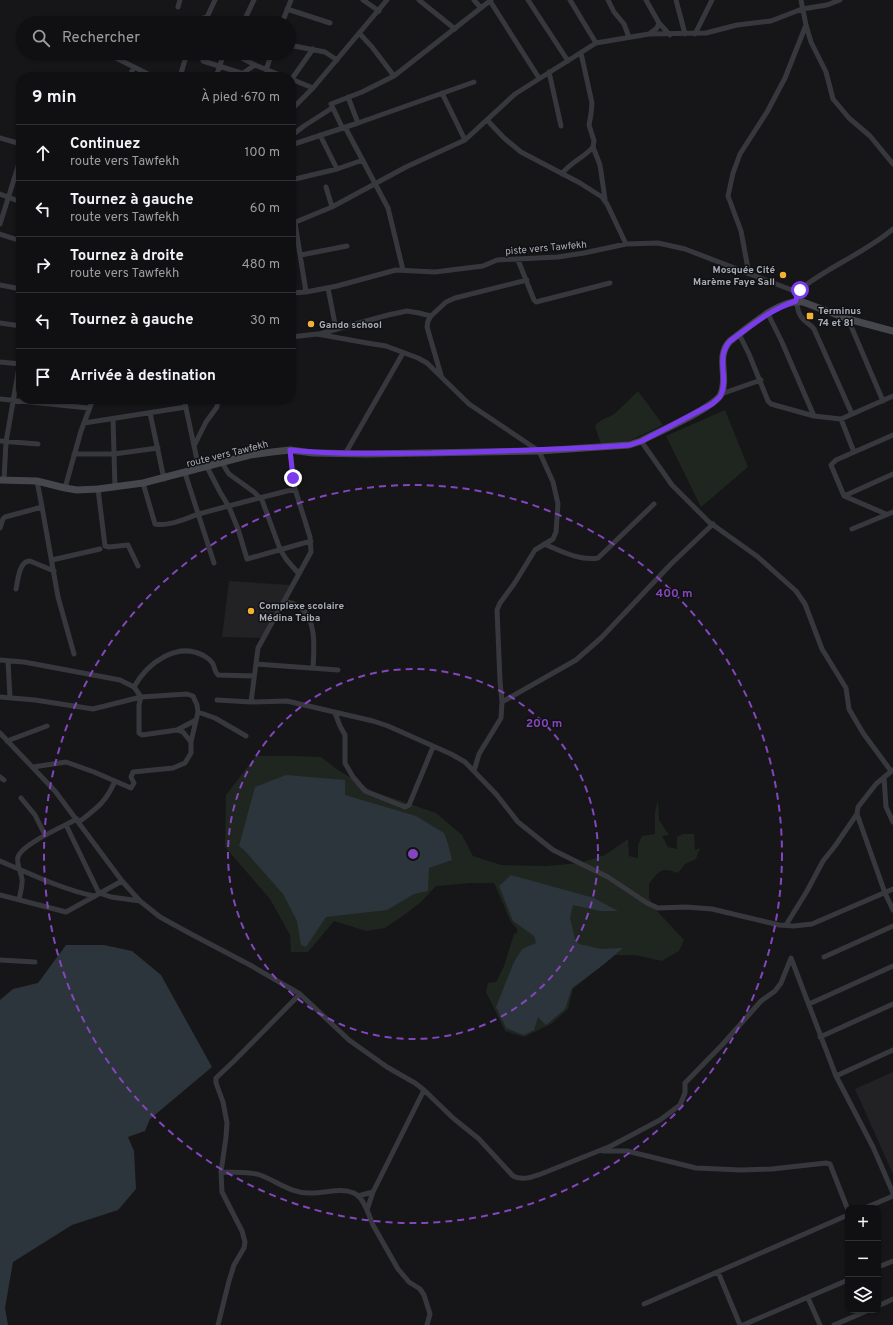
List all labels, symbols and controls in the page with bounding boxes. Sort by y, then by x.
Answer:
search box [16,16,296,60]
icon: search [30,27,52,49]
text: Rechercher [62,29,140,48]
text: 9 min [32,87,76,109]
text: À pied · 670 m [201,90,280,106]
text: Continuez [70,135,140,154]
icon: ahead [32,142,54,164]
text: 100 m [244,145,280,161]
text: route vers Tawfekh [70,154,179,170]
text: Tournez à gauche [70,191,194,210]
icon: left [32,198,54,220]
text: 60 m [250,201,280,217]
text: route vers Tawfekh [70,210,179,226]
street label: piste vers Tawfekh [505,238,588,259]
text: Tournez à droite [70,247,184,266]
icon: right [32,254,54,276]
text: 480 m [242,257,280,273]
place label: Mosquée Cité Marème Faye Sall [693,264,775,289]
text: route vers Tawfekh [70,266,179,282]
marker: Mosquée Cité Marème Faye Sall [778,270,788,280]
route start [791,281,809,299]
place label: Terminus 74 et 81 [818,305,861,330]
icon: left [32,310,54,332]
text: Tournez à gauche [70,311,194,330]
marker: Terminus 74 et 81 [805,311,815,321]
text: 30 m [250,313,280,329]
marker: Gando school [306,319,316,329]
place label: Gando school [319,319,382,332]
icon: arrive [32,366,54,388]
text: Arrivée à destination [70,367,216,386]
street label: route vers Tawfekh [185,438,270,471]
route end [284,469,302,487]
text: 400 m [655,586,693,602]
place label: Complexe scolaire Médina Taiba [259,600,344,625]
marker: Complexe scolaire Médina Taiba [246,606,256,616]
text: 200 m [526,716,562,732]
centre of rings [406,847,420,861]
map controls [845,1205,881,1313]
button: + [845,1205,881,1241]
button: − [845,1241,881,1277]
button: layers [845,1277,881,1313]

